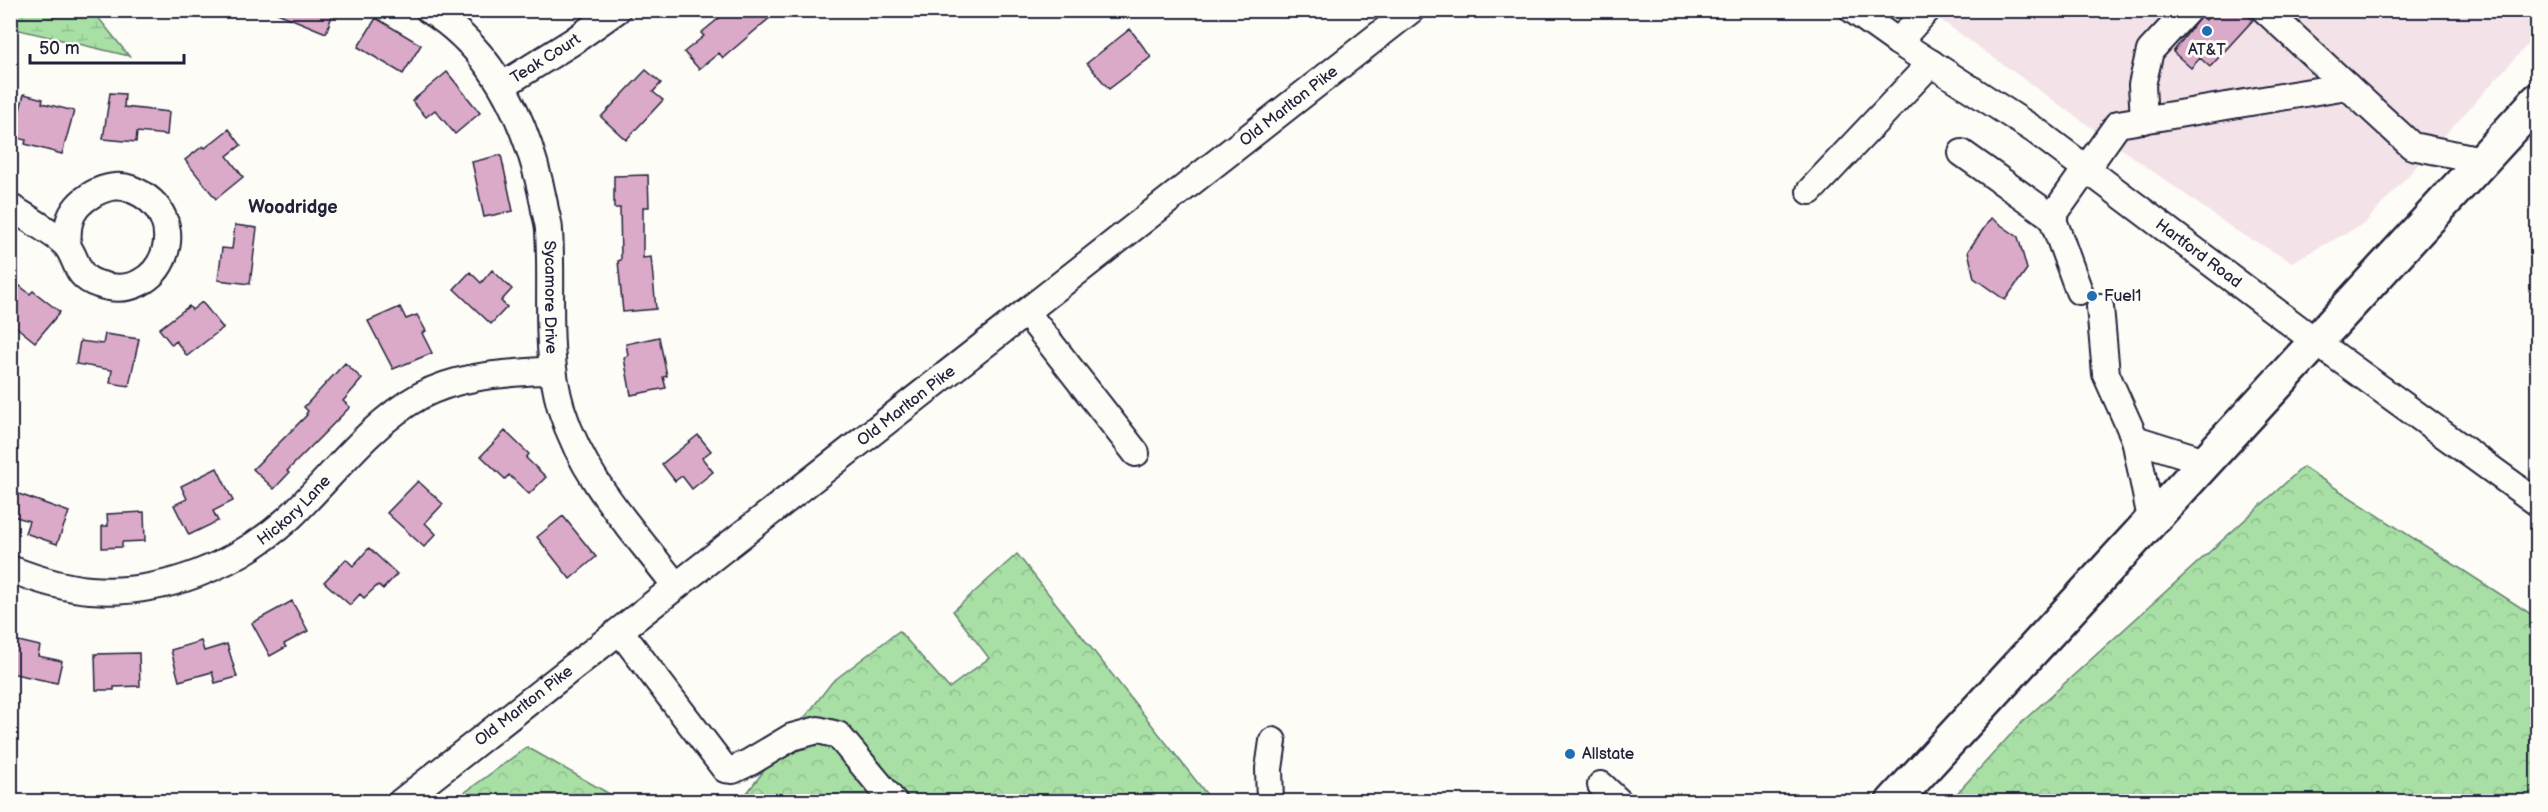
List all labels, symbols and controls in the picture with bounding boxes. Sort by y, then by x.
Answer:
marker: AT&T [2200,24,2214,38]
scale bar [30,27,184,65]
street label: Teak Court [507,30,584,87]
text: 50 m [39,38,80,59]
place label: AT&T [2188,41,2226,60]
street label: Old Marlton Pike [1236,61,1342,150]
district label: Woodridge [248,197,338,218]
street label: Hartford Road [2152,215,2245,292]
street label: Sycamore Drive [540,240,561,355]
place label: Fuel1 [2104,287,2142,306]
marker: Fuel1 [2085,289,2099,303]
street label: Old Marlton Pike [853,361,959,450]
street label: Hickory Lane [253,471,335,549]
street label: Old Marlton Pike [471,661,577,750]
place label: Allstate [1582,745,1635,764]
marker: Allstate [1563,747,1577,761]

